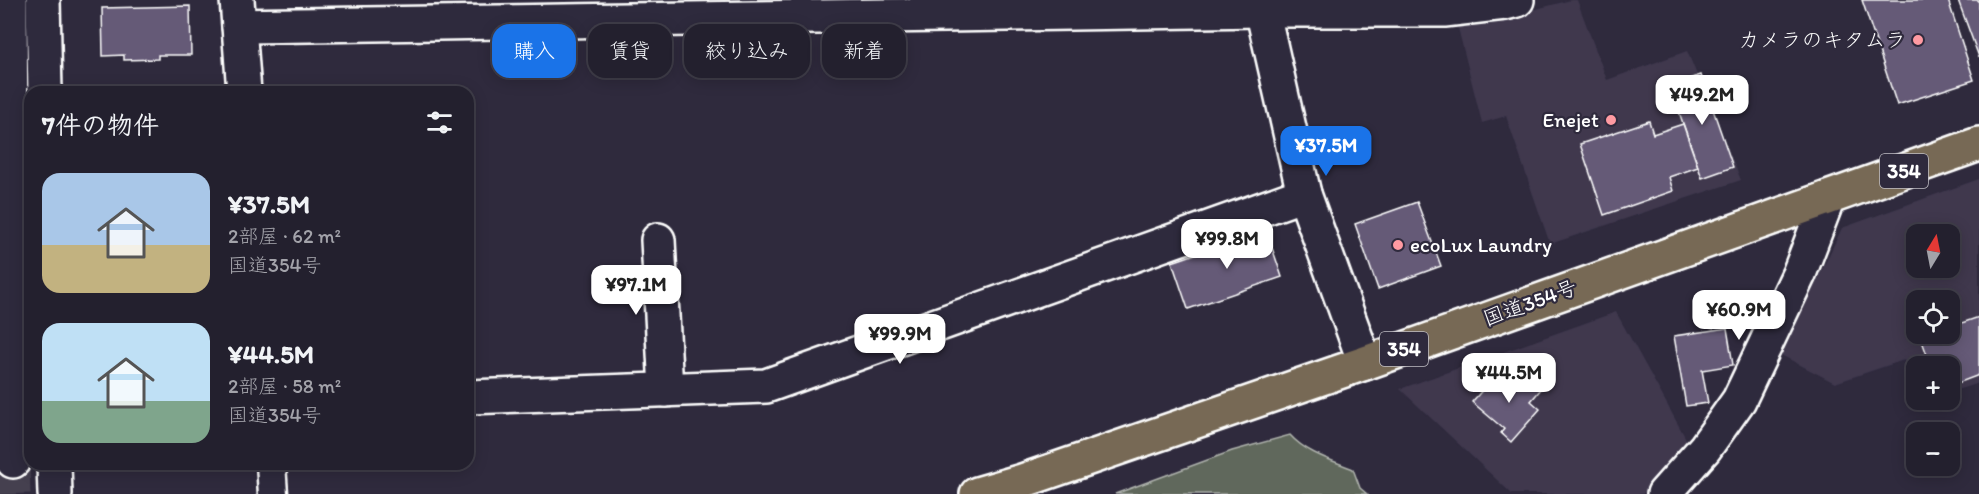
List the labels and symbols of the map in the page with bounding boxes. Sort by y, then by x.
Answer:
place label: カメラのキタムラ [1738,27,1906,52]
marker: カメラのキタムラ [1911,33,1925,47]
pin: ¥49.2M [1653,75,1751,126]
place label: Enejet [1543,107,1599,132]
marker: Enejet [1604,113,1618,127]
pin: ¥37.5M [1277,126,1375,177]
road number: 354 [1880,154,1928,188]
pin: ¥99.8M [1178,219,1276,270]
north arrow [1906,224,1960,278]
place label: ecoLux Laundry [1410,232,1552,257]
marker: ecoLux Laundry [1391,238,1405,252]
pin: ¥97.1M [587,265,685,316]
street label: 国道354号 [1479,274,1580,331]
pin: ¥60.9M [1690,290,1788,341]
pin: ¥99.9M [851,314,949,365]
road number: 354 [1380,332,1428,366]
pin: ¥44.5M [1460,353,1558,404]

